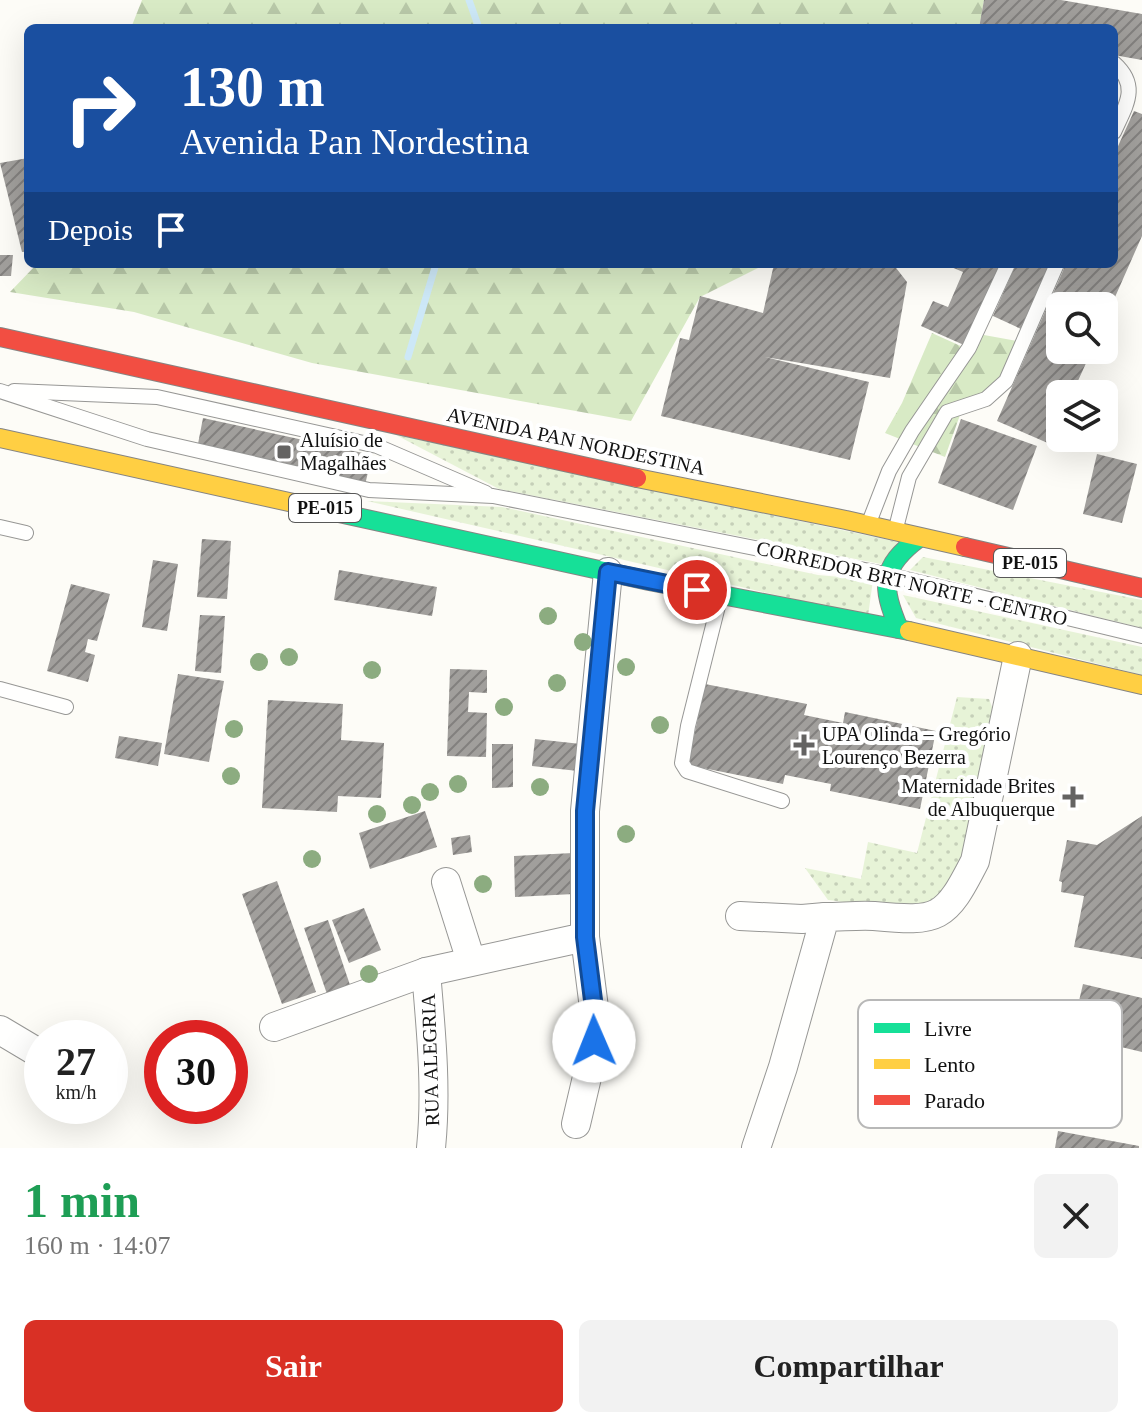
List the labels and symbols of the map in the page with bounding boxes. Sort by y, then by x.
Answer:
street label: AVENIDA PAN NORDESTINA [445,403,708,479]
place label: Aluísio de Magalhães [300,429,387,475]
marker: Aluísio de Magalhães [275,443,293,461]
road number: PE-015 [289,494,361,522]
street label: CORREDOR BRT NORTE - CENTRO [754,536,1070,630]
road number: PE-015 [994,549,1066,577]
pin [663,556,731,624]
place label: UPA Olinda – Gregório Lourenço Bezerra [822,723,1011,769]
marker: UPA Olinda – Gregório Lourenço Bezerra [793,734,815,756]
place label: Maternidade Brites de Albuquerque [901,775,1055,821]
marker: Maternidade Brites de Albuquerque [1062,786,1084,808]
street label: RUA ALEGRIA [417,993,443,1127]
position arrow [552,999,636,1083]
legend [858,1000,1122,1128]
text: Livre [924,1016,972,1041]
speed limit sign: 30 [144,1020,248,1124]
text: Lento [924,1052,975,1077]
text: Parado [924,1088,985,1113]

